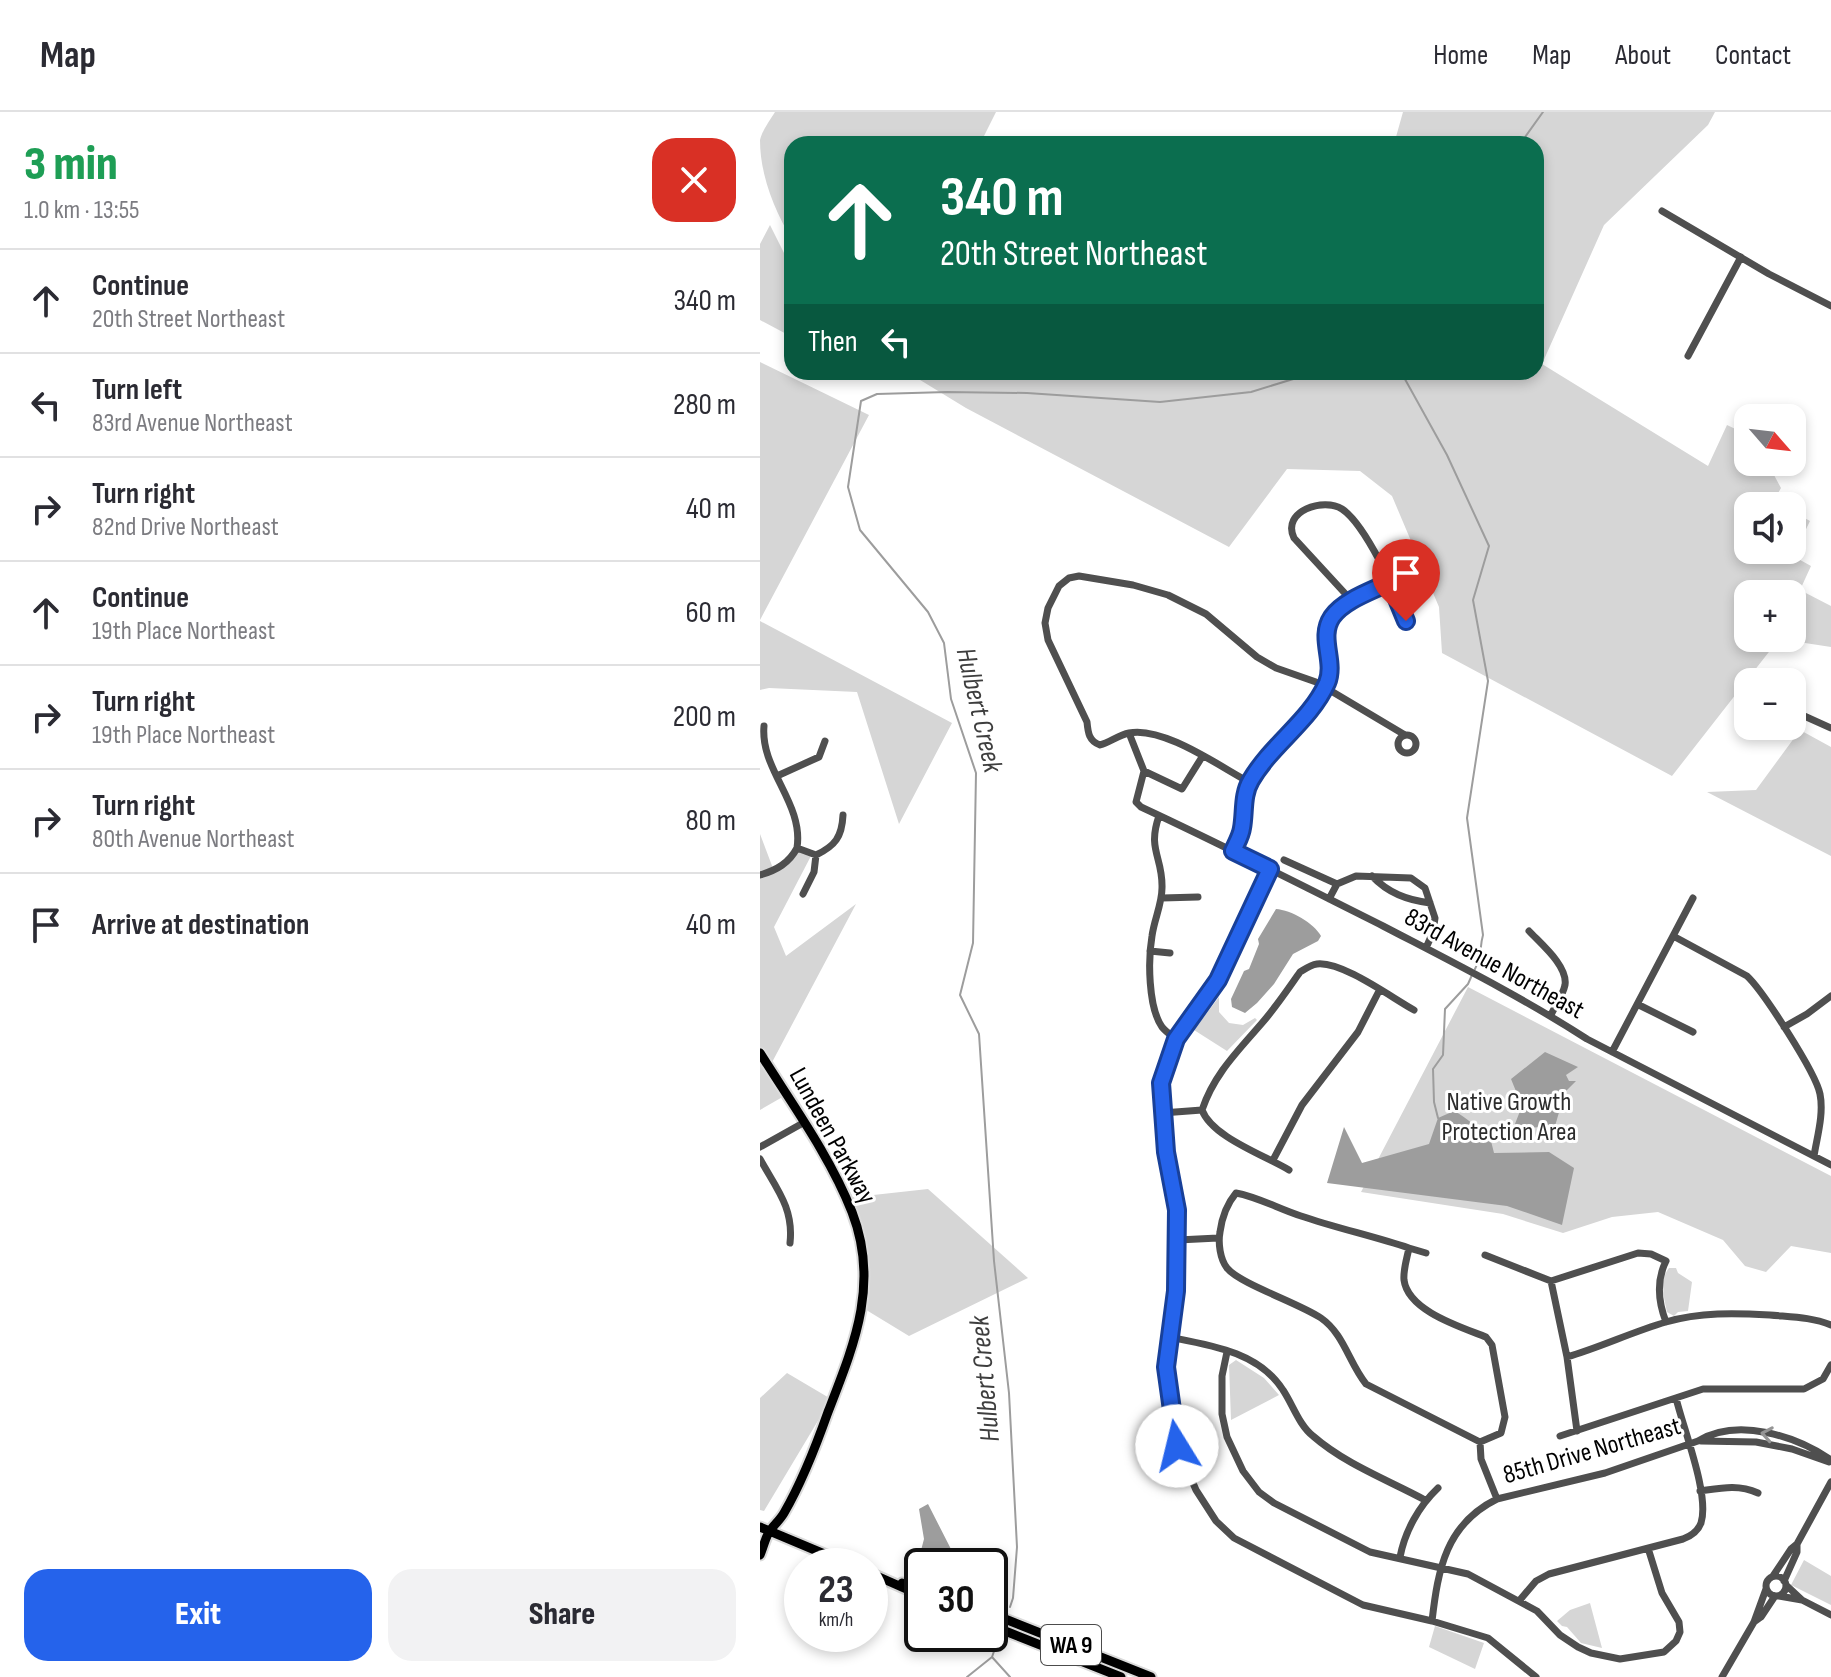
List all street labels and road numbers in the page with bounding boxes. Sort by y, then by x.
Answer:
street label: 83rd Avenue Northeast [1399,902,1589,1026]
street label: Lundeen Parkway [782,1063,882,1209]
street label: 85th Drive Northeast [1500,1411,1684,1491]
road number: WA 9 [1041,1625,1101,1665]

